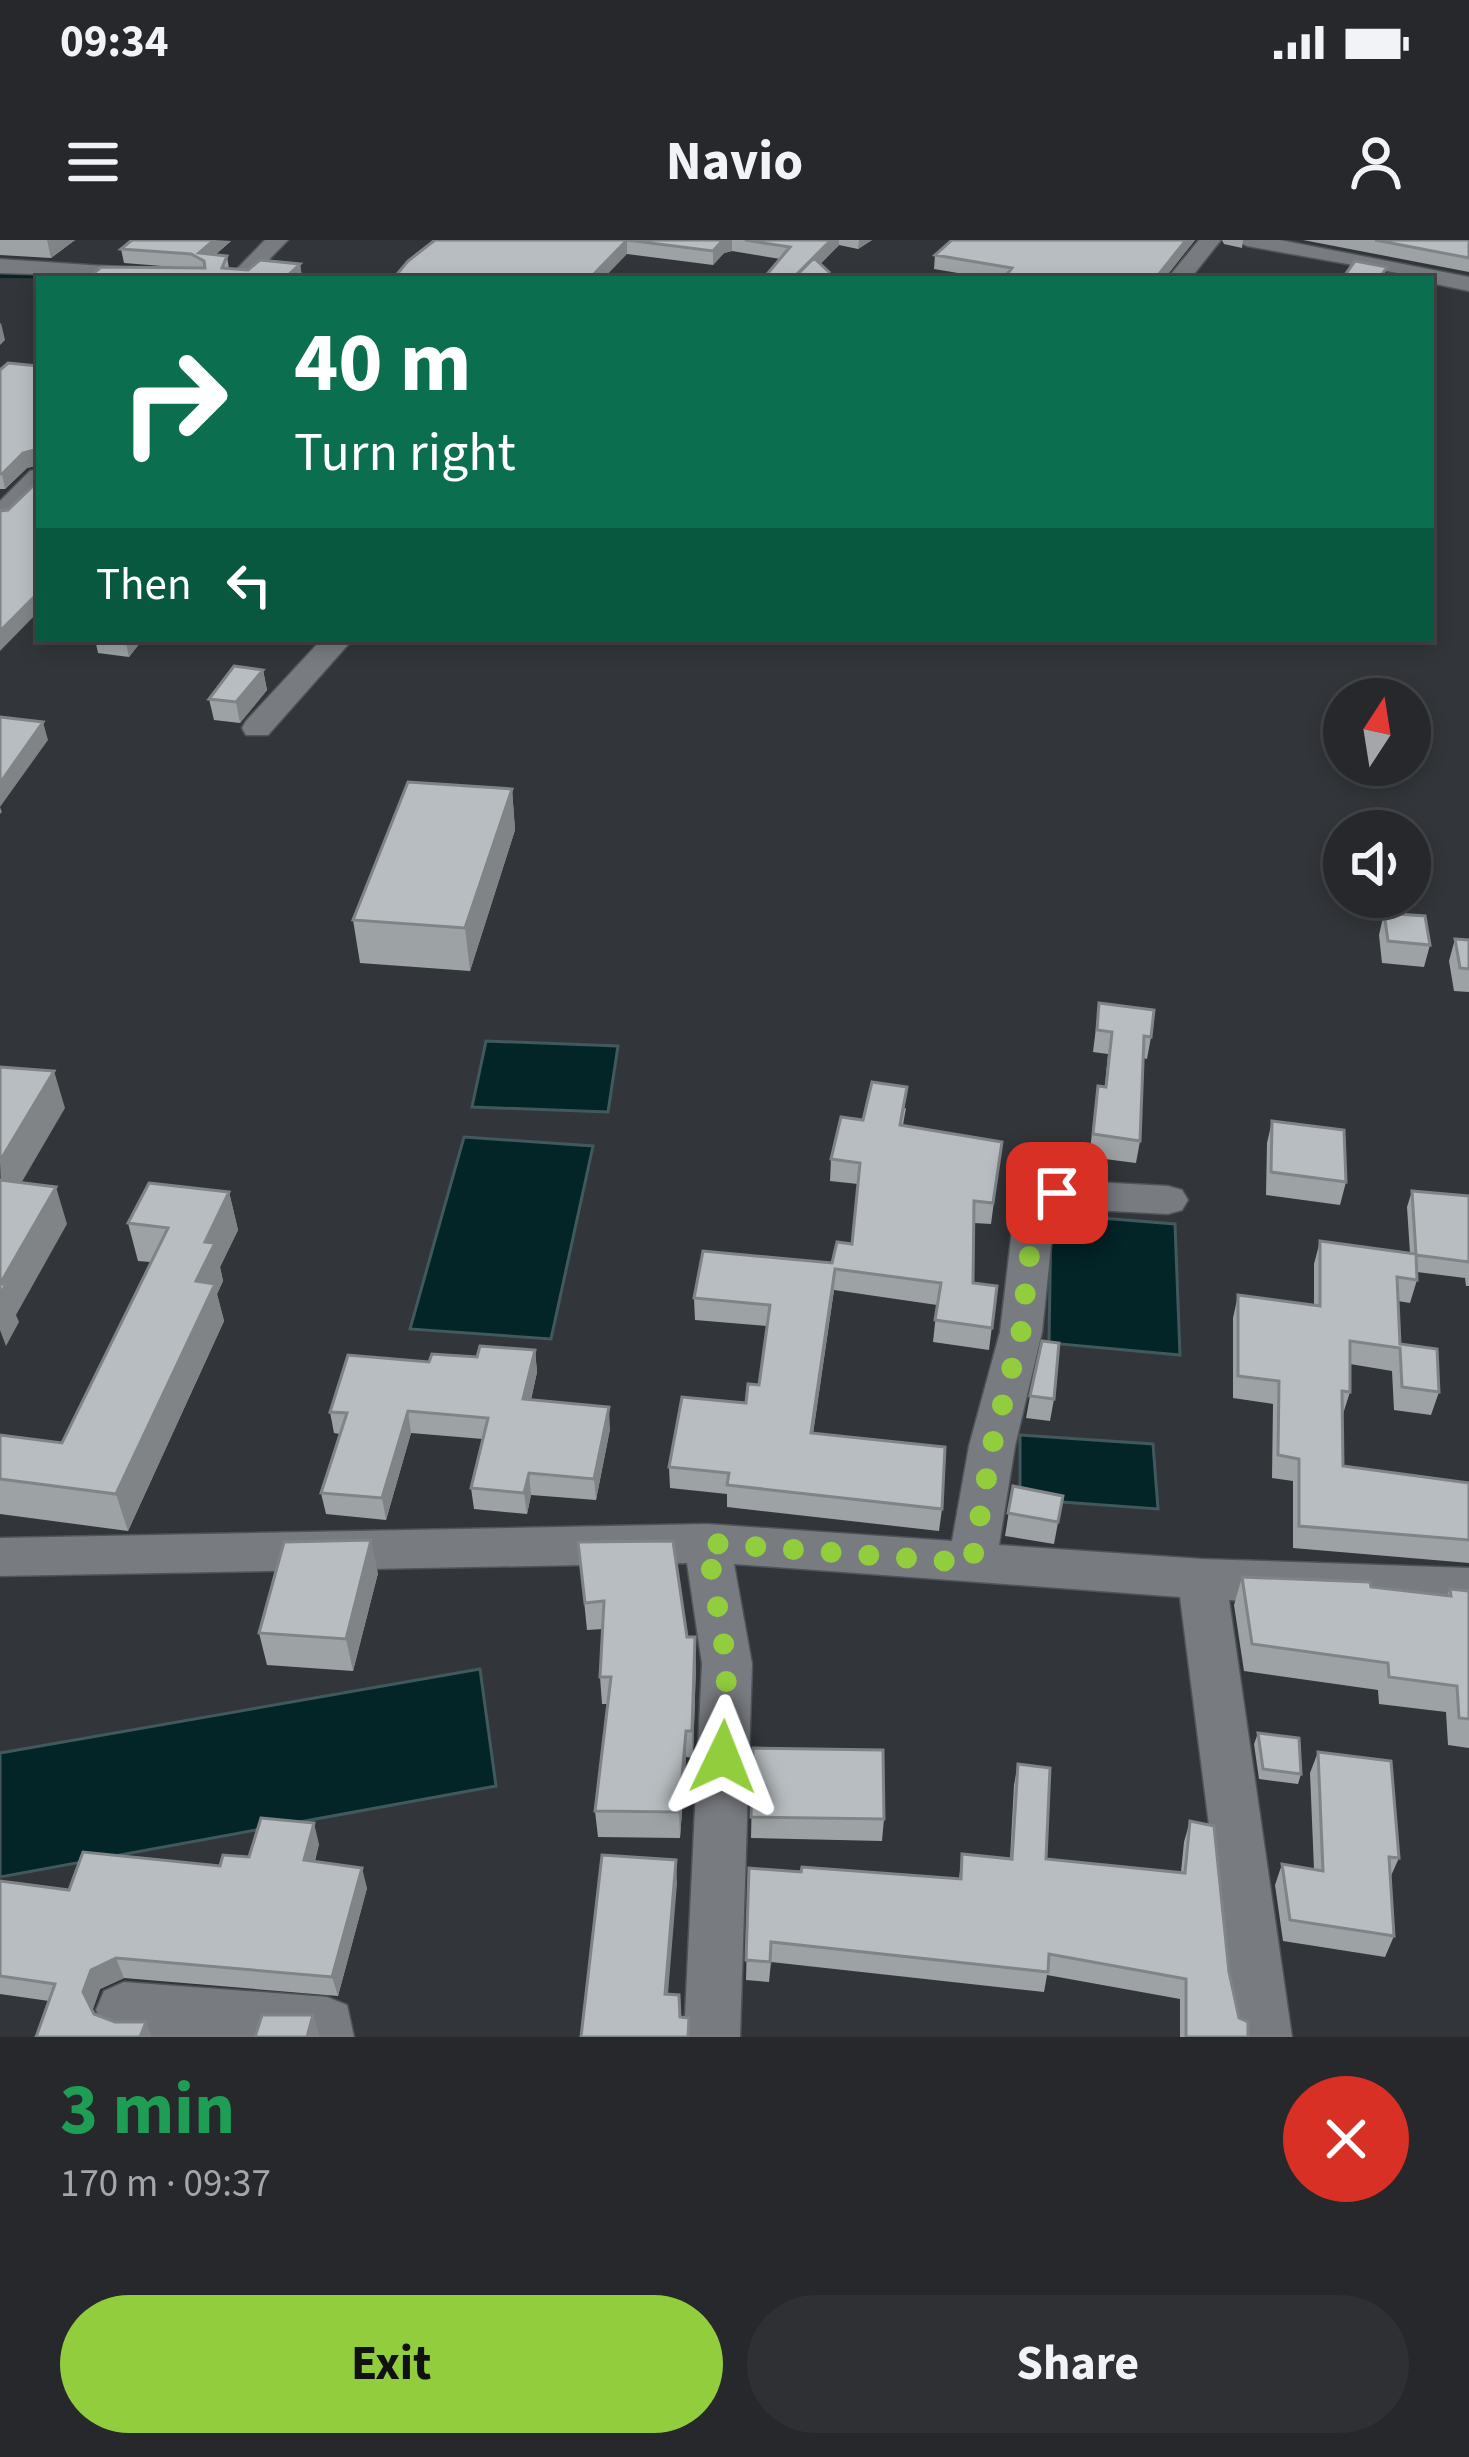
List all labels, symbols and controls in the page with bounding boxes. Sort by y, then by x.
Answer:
text: 09:34 [60,10,169,74]
text: Navio [666,124,803,201]
icon: menu [60,129,126,195]
icon: person [1343,129,1409,195]
text: 40 m [294,304,472,424]
icon: right [96,324,252,480]
text: Turn right [294,415,516,492]
icon: left [216,552,282,618]
text: Then [96,553,192,617]
north arrow [1323,678,1431,786]
map controls [1323,678,1431,918]
button: sound [1323,810,1431,918]
pin [1006,1142,1108,1244]
icon: arrive [1024,1160,1090,1226]
position arrow [660,1694,786,1820]
text: 3 min [60,2059,235,2162]
button: close [1283,2076,1409,2202]
text: 170 m · 09:37 [60,2156,271,2212]
button: Exit [60,2295,723,2433]
button: Share [747,2295,1409,2433]

